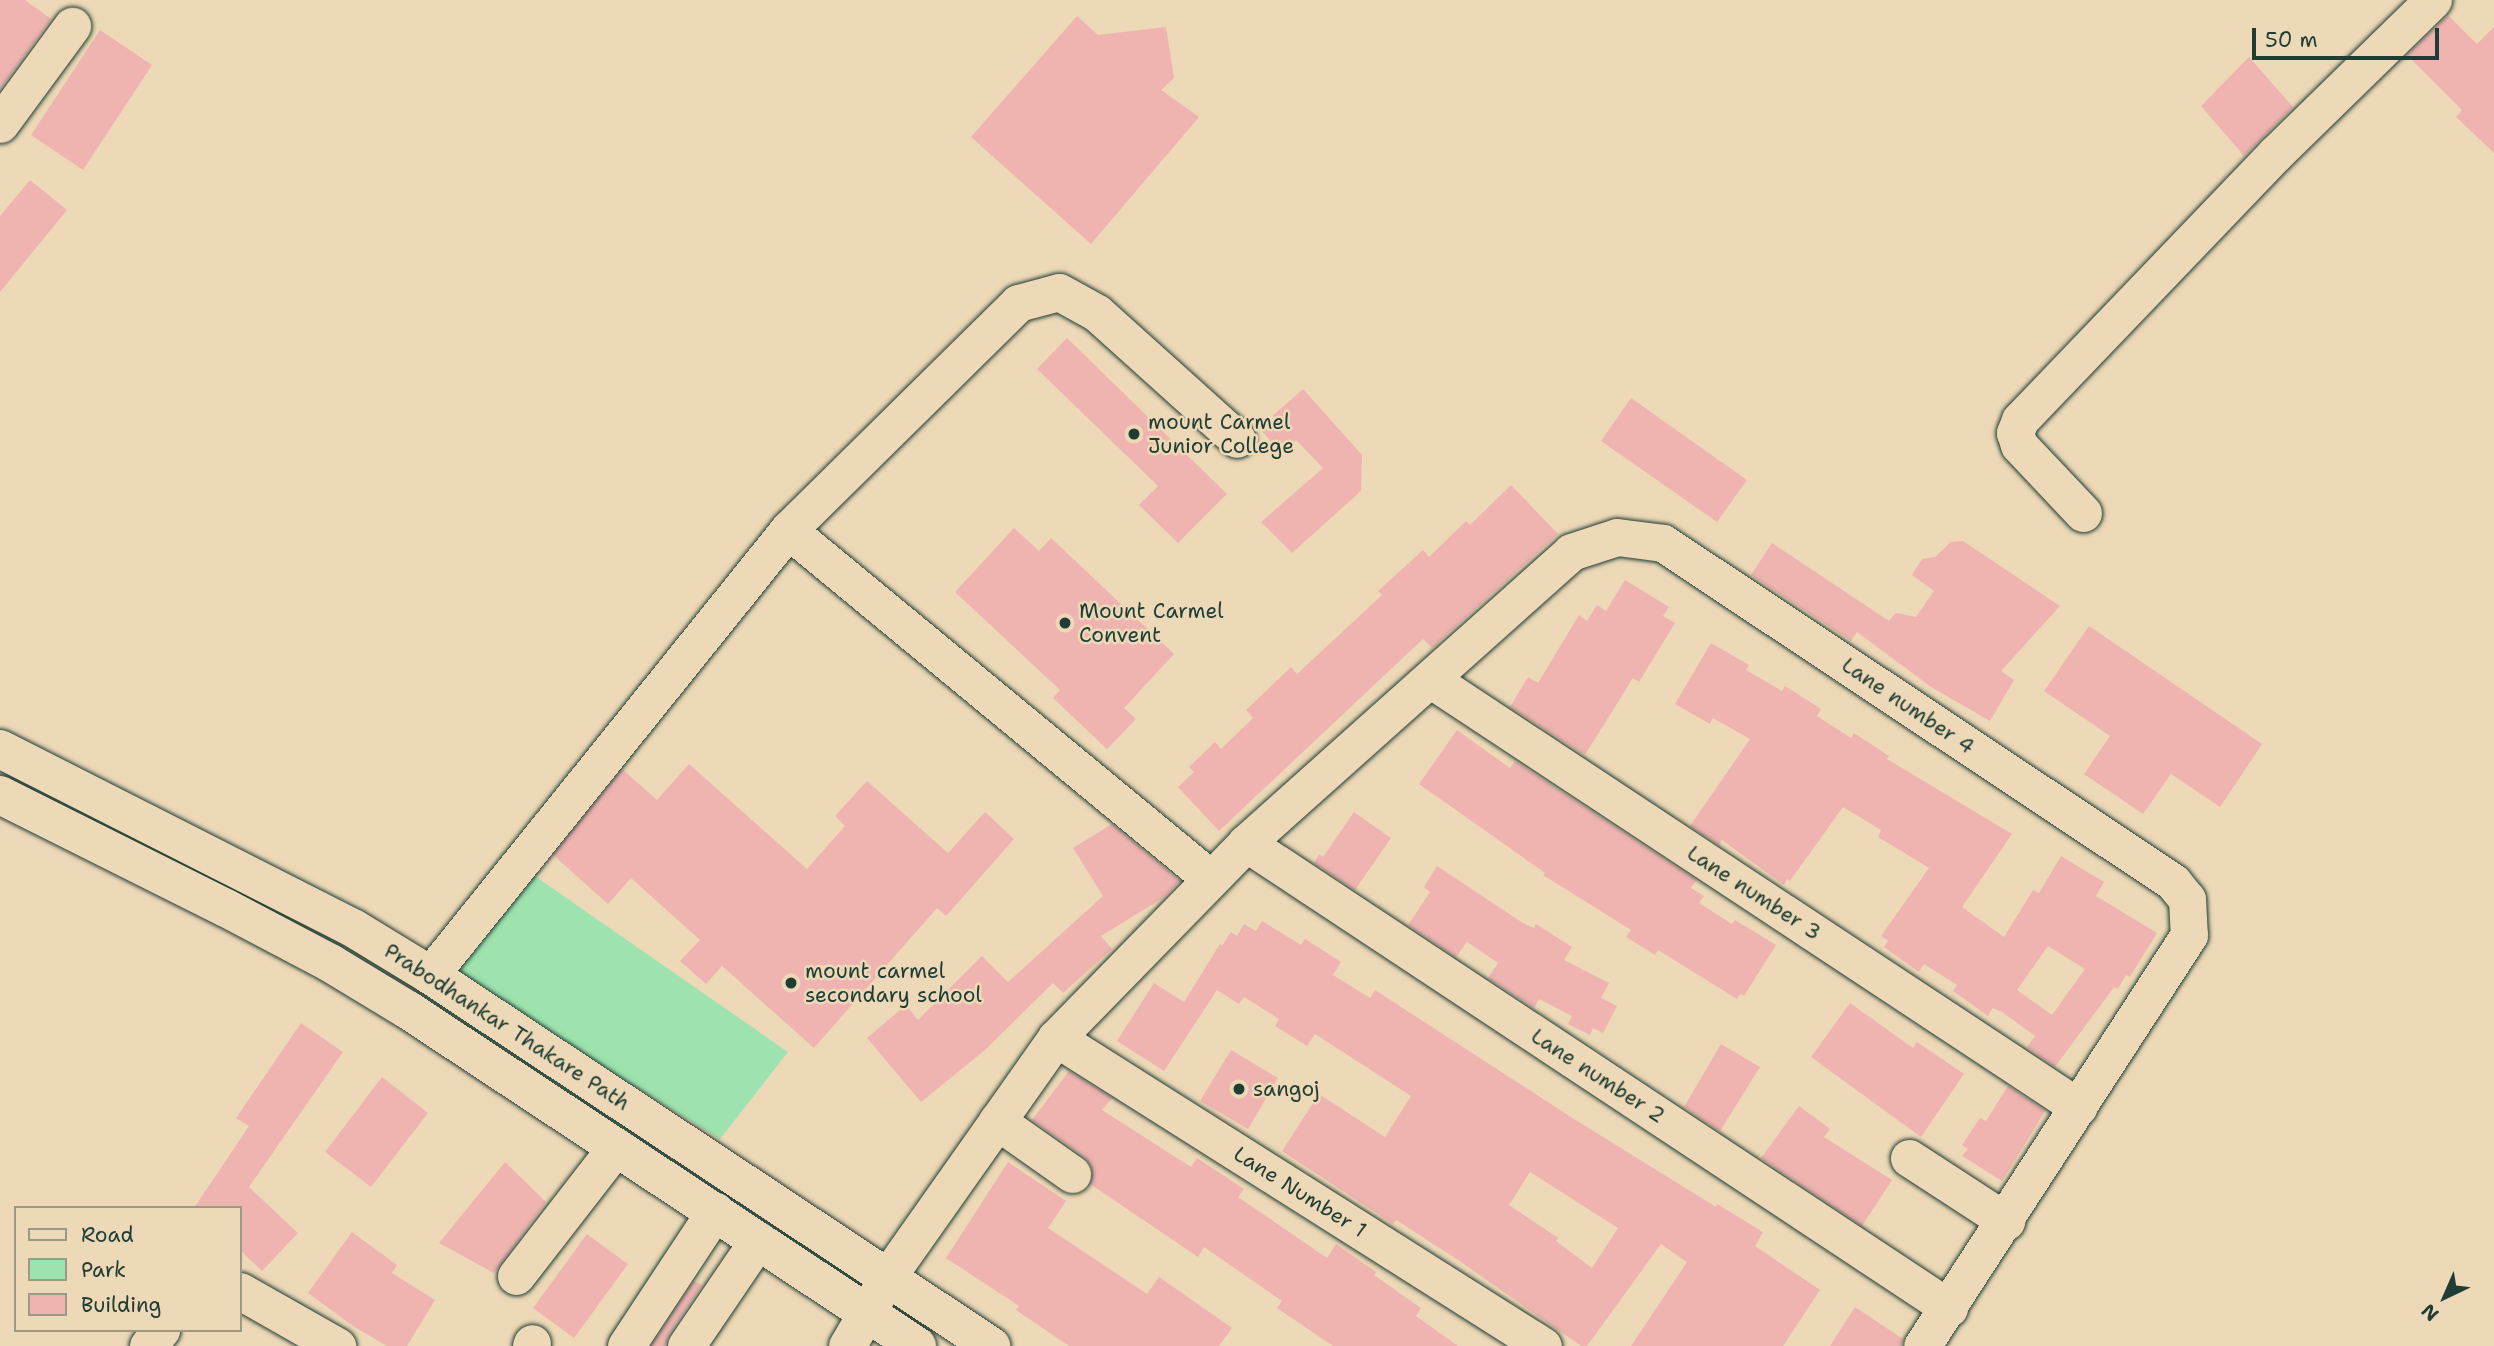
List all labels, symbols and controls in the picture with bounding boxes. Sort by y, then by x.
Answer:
scale bar [2256,14,2443,58]
text: 50 m [2265,26,2318,54]
place label: mount Carmel Junior College [1148,409,1294,459]
marker: mount Carmel Junior College [1126,426,1142,442]
place label: Mount Carmel Convent [1079,598,1223,648]
marker: Mount Carmel Convent [1057,615,1073,631]
street label: Lane number 4 [1837,652,1979,760]
street label: Lane number 3 [1682,840,1826,946]
street label: Prabodhankar Thakare Path [380,938,634,1116]
place label: mount carmel secondary school [805,958,982,1008]
marker: mount carmel secondary school [783,975,799,991]
street label: Lane number 2 [1526,1023,1670,1129]
place label: sangoj [1253,1076,1320,1102]
marker: sangoj [1231,1081,1247,1097]
street label: Lane Number 1 [1229,1141,1371,1243]
legend [14,1206,242,1332]
text: Road [81,1221,134,1249]
text: Park [81,1256,126,1284]
north arrow [2410,1262,2480,1332]
text: Building [81,1291,161,1319]
text: N [2416,1298,2444,1327]

